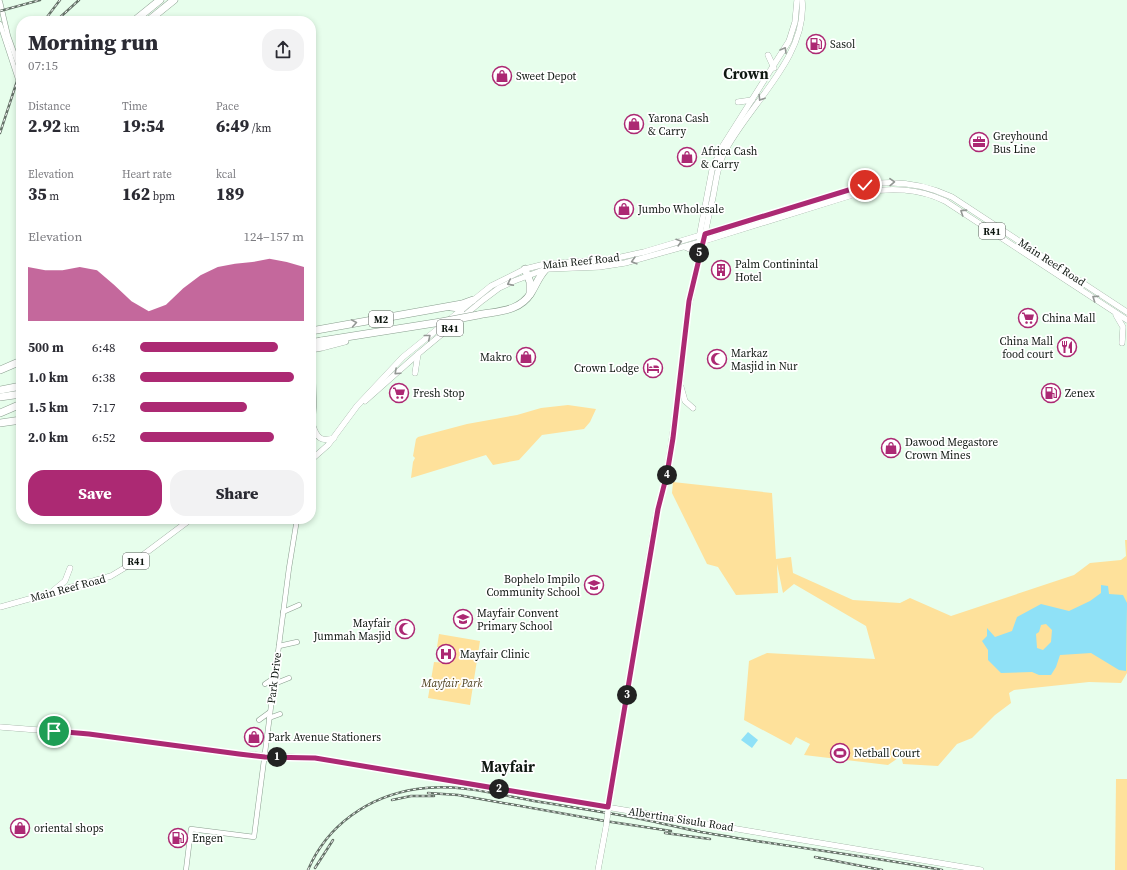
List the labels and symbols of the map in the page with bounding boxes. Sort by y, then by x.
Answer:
fuel station icon: Sasol [805,33,827,55]
place label: Sasol [830,37,855,52]
one-way arrow [780,47,787,54]
district label: Crown [723,63,769,84]
shop icon: Sweet Depot [491,65,513,87]
place label: Sweet Depot [516,69,577,84]
one-way arrow [758,94,765,101]
place label: Yarona Cash & Carry [648,111,709,139]
shop icon: Yarona Cash & Carry [623,113,645,135]
place label: Greyhound Bus Line [993,129,1049,157]
office icon: Greyhound Bus Line [968,131,990,153]
place label: Africa Cash & Carry [701,144,758,172]
shop icon: Africa Cash & Carry [676,146,698,168]
pin [848,168,882,202]
one-way arrow [889,178,895,186]
shop icon: Jumbo Wholesale [613,198,635,220]
place label: Jumbo Wholesale [637,202,724,217]
one-way arrow [960,209,967,216]
road number: R41 [979,223,1005,239]
street label: Main Reef Road [1015,235,1089,290]
one-way arrow [675,238,682,247]
pin: 5 [689,243,709,263]
street label: Main Reef Road [542,250,621,273]
one-way arrow [631,256,638,264]
place label: Palm Continintal Hotel [735,257,818,285]
building icon: Palm Continintal Hotel [710,259,732,281]
one-way arrow [507,278,514,286]
one-way arrow [1092,296,1099,303]
supermarket icon: China Mall [1017,307,1039,329]
road number: M2 [369,311,393,327]
place label: China Mall [1042,311,1096,326]
one-way arrow [351,320,357,328]
road number: R41 [437,320,463,336]
one-way arrow [424,334,431,341]
place label: China Mall food court [999,334,1053,362]
restaurant icon: China Mall food court [1056,336,1078,358]
shop icon: Makro [515,346,537,368]
place label: Markaz Masjid in Nur [731,346,798,374]
mosque icon: Markaz Masjid in Nur [706,348,728,370]
place label: Makro [480,350,512,365]
hotel icon: Crown Lodge [642,357,664,379]
place label: Crown Lodge [574,361,639,376]
one-way arrow [395,367,402,374]
supermarket icon: Fresh Stop [388,382,410,404]
fuel station icon: Zenex [1040,382,1062,404]
place label: Fresh Stop [413,386,465,401]
place label: Zenex [1065,386,1095,401]
place label: Dawood Megastore Crown Mines [905,435,999,463]
shop icon: Dawood Megastore Crown Mines [880,437,902,459]
pin: 4 [657,465,677,485]
road number: R41 [123,553,149,569]
street label: Main Reef Road [29,571,108,606]
place label: Bophelo Impilo Community School [486,572,580,600]
school or university icon: Bophelo Impilo Community School [583,574,605,596]
place label: Mayfair Convent Primary School [477,606,559,634]
school or university icon: Mayfair Convent Primary School [452,608,474,630]
place label: Mayfair Jummah Masjid [313,616,392,644]
mosque icon: Mayfair Jummah Masjid [394,618,416,640]
hospital icon: Mayfair Clinic [435,643,457,665]
place label: Mayfair Clinic [460,647,530,662]
street label: Park Drive [264,651,285,705]
park label: Mayfair Park [421,676,483,691]
pin: 3 [617,685,637,705]
pin [37,714,71,748]
shop icon: Park Avenue Stationers [243,726,265,748]
place label: Park Avenue Stationers [268,730,381,745]
sports icon: Netball Court [829,742,851,764]
place label: Netball Court [854,746,920,761]
pin: 1 [267,747,287,767]
district label: Mayfair [481,756,535,777]
pin: 2 [489,779,509,799]
street label: Albertina Sisulu Road [627,804,735,835]
shop icon: oriental shops [9,817,31,839]
place label: oriental shops [34,821,104,836]
fuel station icon: Engen [167,827,189,849]
place label: Engen [192,831,223,846]

